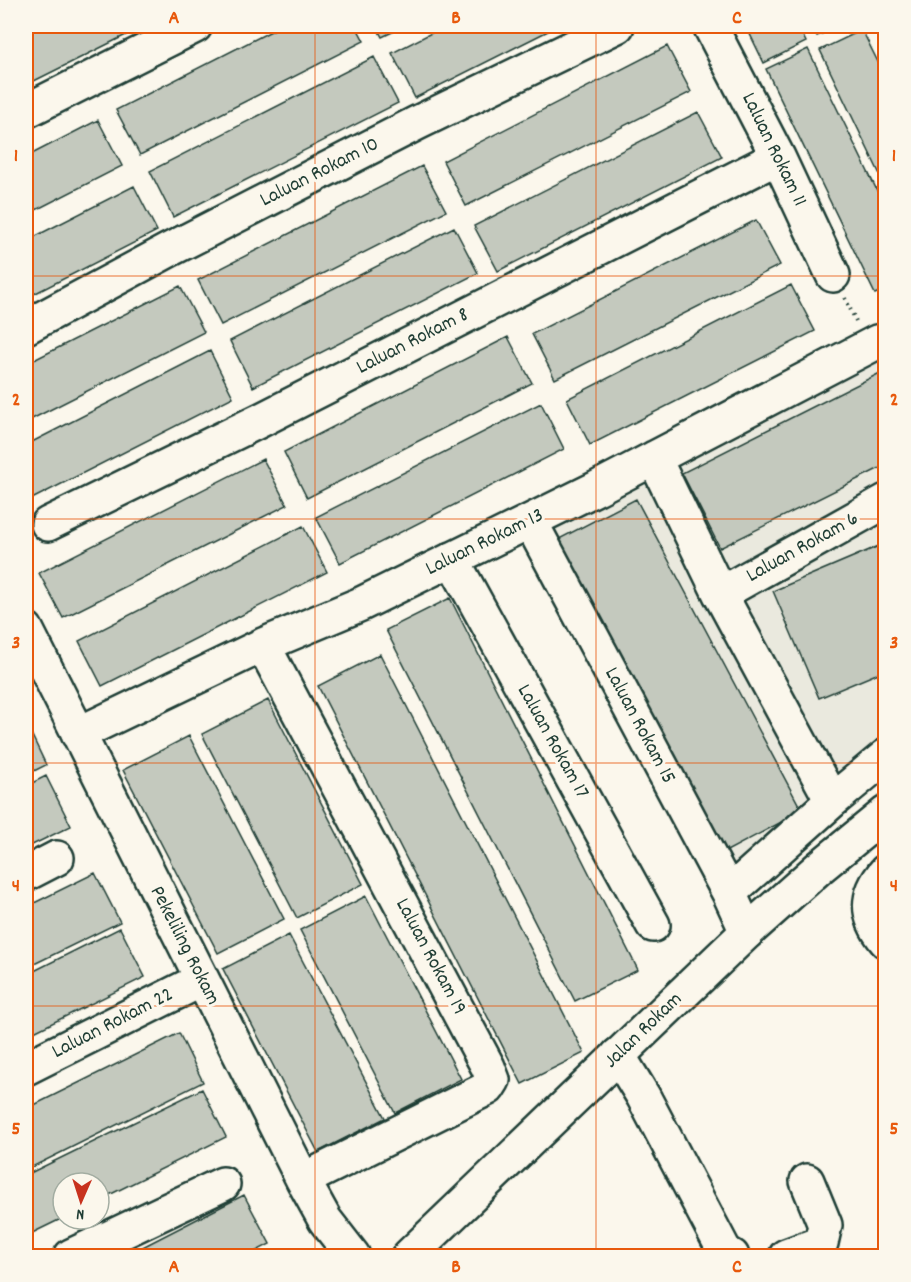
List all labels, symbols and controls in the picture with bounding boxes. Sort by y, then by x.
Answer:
text: A [169,5,180,33]
text: B [451,5,461,33]
text: C [732,5,742,33]
street label: Laluan Rokam 11 [732,88,814,212]
street label: Laluan Rokam 10 [255,130,385,216]
text: 1 [14,143,18,171]
text: 1 [892,143,896,171]
street label: Laluan Rokam 8 [352,301,474,383]
text: 2 [12,387,20,415]
text: 2 [890,387,898,415]
street label: Laluan Rokam 13 [421,501,549,585]
street label: Laluan Rokam 6 [741,505,865,591]
text: 3 [12,630,20,658]
text: 3 [890,630,898,658]
street label: Laluan Rokam 15 [596,662,682,790]
street label: Laluan Rokam 17 [508,679,596,805]
text: 4 [12,873,20,901]
text: 4 [890,873,898,901]
street label: Pekeliling Rokam [141,881,227,1011]
street label: Laluan Rokam 19 [387,893,473,1021]
street label: Laluan Rokam 22 [47,981,179,1067]
street label: Jalan Rokam [598,986,690,1076]
text: 5 [11,1116,21,1144]
text: 5 [889,1116,899,1144]
north arrow [51,1171,111,1231]
text: N [76,1202,85,1225]
text: A [169,1254,180,1282]
text: B [451,1254,461,1282]
text: C [732,1254,742,1282]

